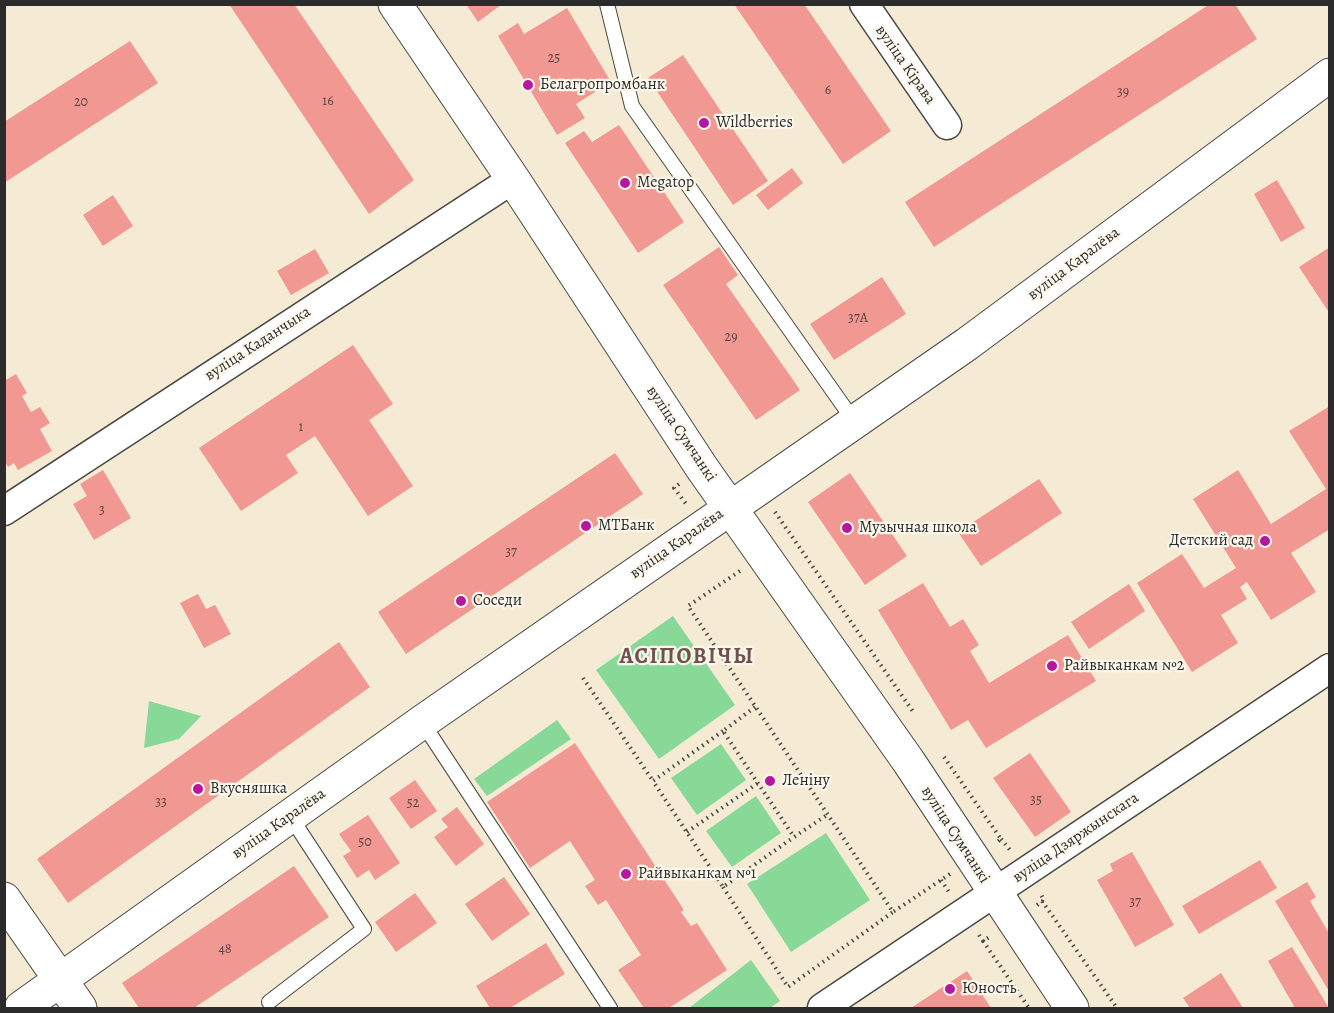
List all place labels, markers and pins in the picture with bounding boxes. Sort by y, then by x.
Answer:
place label: Белагропромбанк [540,75,665,95]
marker: Белагропромбанк [521,78,535,92]
place label: Wildberries [716,113,793,133]
marker: Wildberries [697,116,711,130]
place label: Megatop [637,173,694,193]
marker: Megatop [618,176,632,190]
place label: МТБанк [598,516,655,536]
place label: Музычная школа [859,518,977,538]
marker: МТБанк [579,519,593,533]
marker: Музычная школа [840,521,854,535]
place label: Детский сад [1169,531,1253,551]
marker: Детский сад [1258,534,1272,548]
place label: Соседи [473,591,522,611]
marker: Соседи [454,594,468,608]
place label: Райвыканкам №2 [1064,656,1184,676]
marker: Райвыканкам №2 [1045,659,1059,673]
place label: Леніну [782,771,830,791]
marker: Леніну [763,774,777,788]
place label: Вкусняшка [210,779,287,799]
marker: Вкусняшка [191,782,205,796]
place label: Райвыканкам №1 [638,864,756,884]
marker: Райвыканкам №1 [619,867,633,881]
place label: Юность [962,979,1016,999]
marker: Юность [943,982,957,996]

